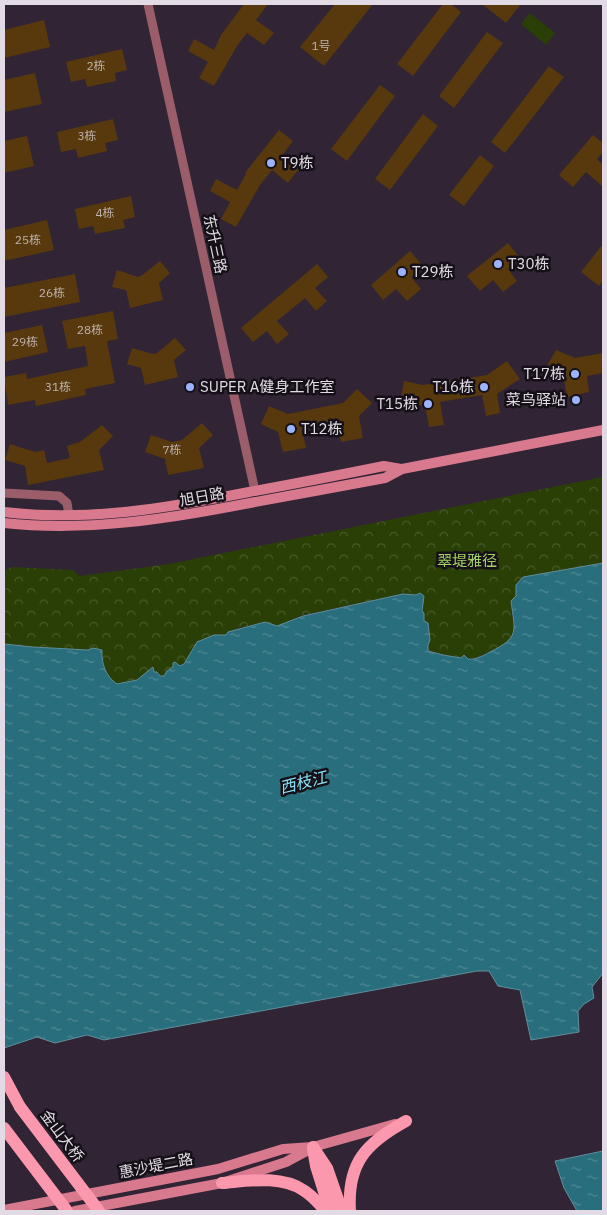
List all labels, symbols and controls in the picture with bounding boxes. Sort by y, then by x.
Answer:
house number: 1号 [311,38,331,53]
house number: 2栋 [86,58,106,73]
house number: 3栋 [77,128,97,143]
place label: T9栋 [281,153,314,172]
marker: T9栋 [265,157,277,169]
house number: 4栋 [95,205,115,220]
street label: 东升三路 [200,213,231,275]
house number: 25栋 [15,232,41,247]
place label: T30栋 [508,254,550,273]
marker: T30栋 [492,258,504,270]
place label: T29栋 [412,262,454,281]
marker: T29栋 [396,266,408,278]
house number: 26栋 [39,285,65,300]
house number: 28栋 [77,322,103,337]
house number: 29栋 [12,334,38,349]
place label: T17栋 [523,364,565,383]
marker: T17栋 [569,368,581,380]
place label: SUPER A健身工作室 [200,377,334,396]
place label: T16栋 [432,377,474,396]
house number: 31栋 [45,379,71,394]
marker: SUPER A健身工作室 [184,381,196,393]
marker: T16栋 [478,381,490,393]
place label: 菜鸟驿站 [506,390,566,409]
place label: T15栋 [376,394,418,413]
marker: 菜鸟驿站 [570,394,582,406]
marker: T15栋 [422,398,434,410]
place label: T12栋 [301,419,343,438]
marker: T12栋 [285,423,297,435]
house number: 7栋 [162,442,182,457]
street label: 旭日路 [178,483,226,510]
park label: 翠堤雅径 [437,551,497,570]
water label: 西枝江 [277,766,331,798]
street label: 金山大桥 [37,1106,88,1165]
street label: 惠沙堤二路 [117,1149,195,1182]

